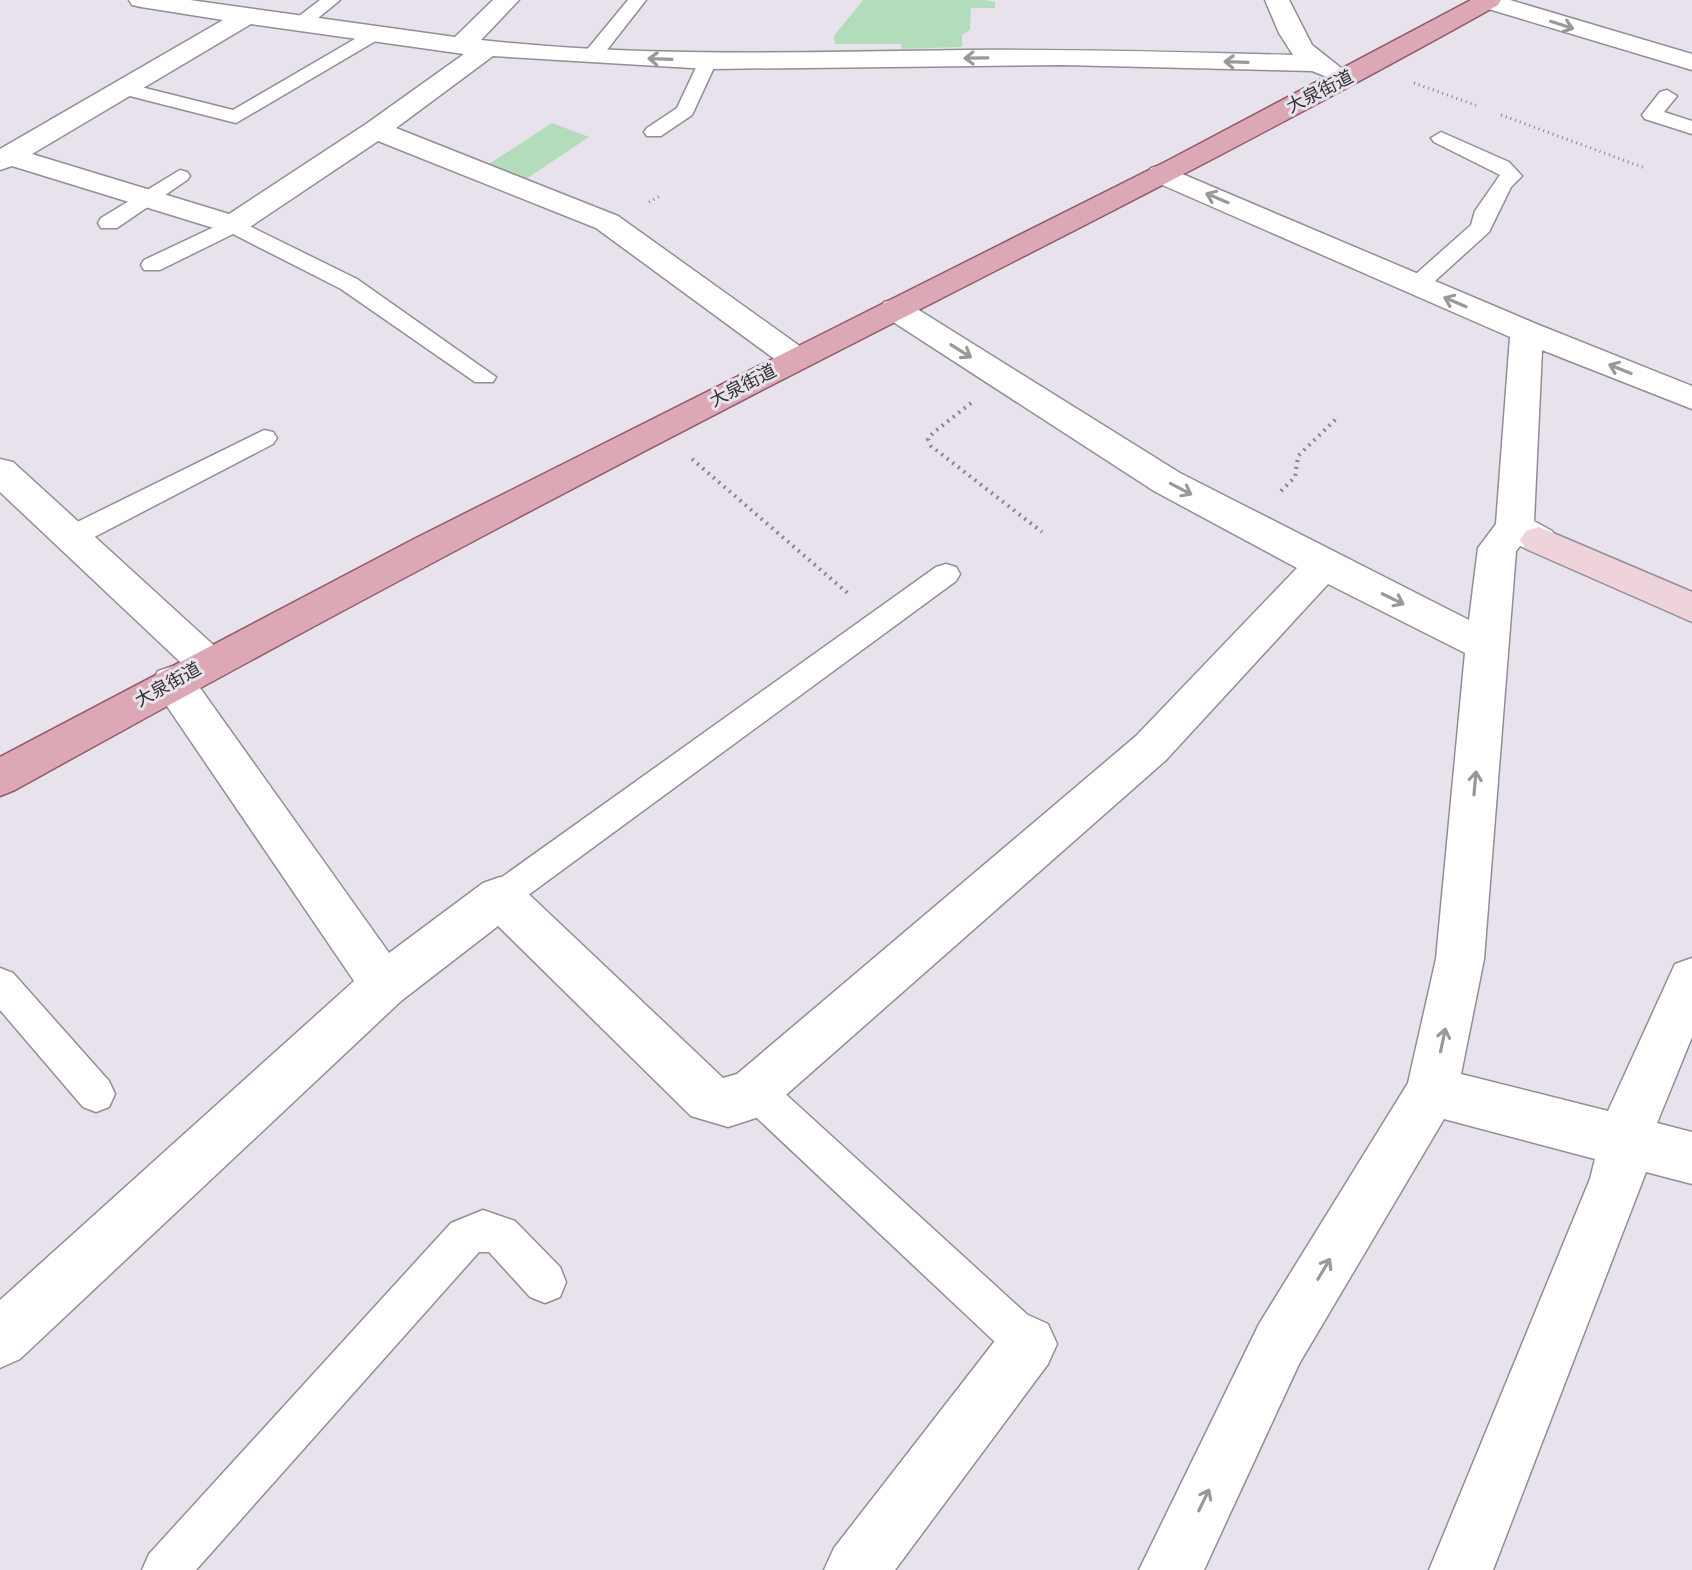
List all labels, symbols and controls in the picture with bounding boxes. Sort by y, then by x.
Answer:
one-way arrow [1549,18,1574,33]
one-way arrow [963,50,990,66]
one-way arrow [647,51,674,66]
one-way arrow [1223,54,1250,70]
street label: 大泉街道 [1282,65,1358,119]
one-way arrow [1205,190,1230,205]
one-way arrow [1444,293,1468,308]
one-way arrow [949,343,972,359]
street label: 大泉街道 [705,359,781,413]
one-way arrow [1608,361,1633,376]
one-way arrow [1169,482,1192,498]
one-way arrow [1380,592,1404,608]
street label: 大泉街道 [130,657,206,713]
one-way arrow [1467,770,1482,797]
one-way arrow [1436,1028,1451,1054]
one-way arrow [1316,1258,1332,1281]
one-way arrow [1197,1488,1212,1512]

